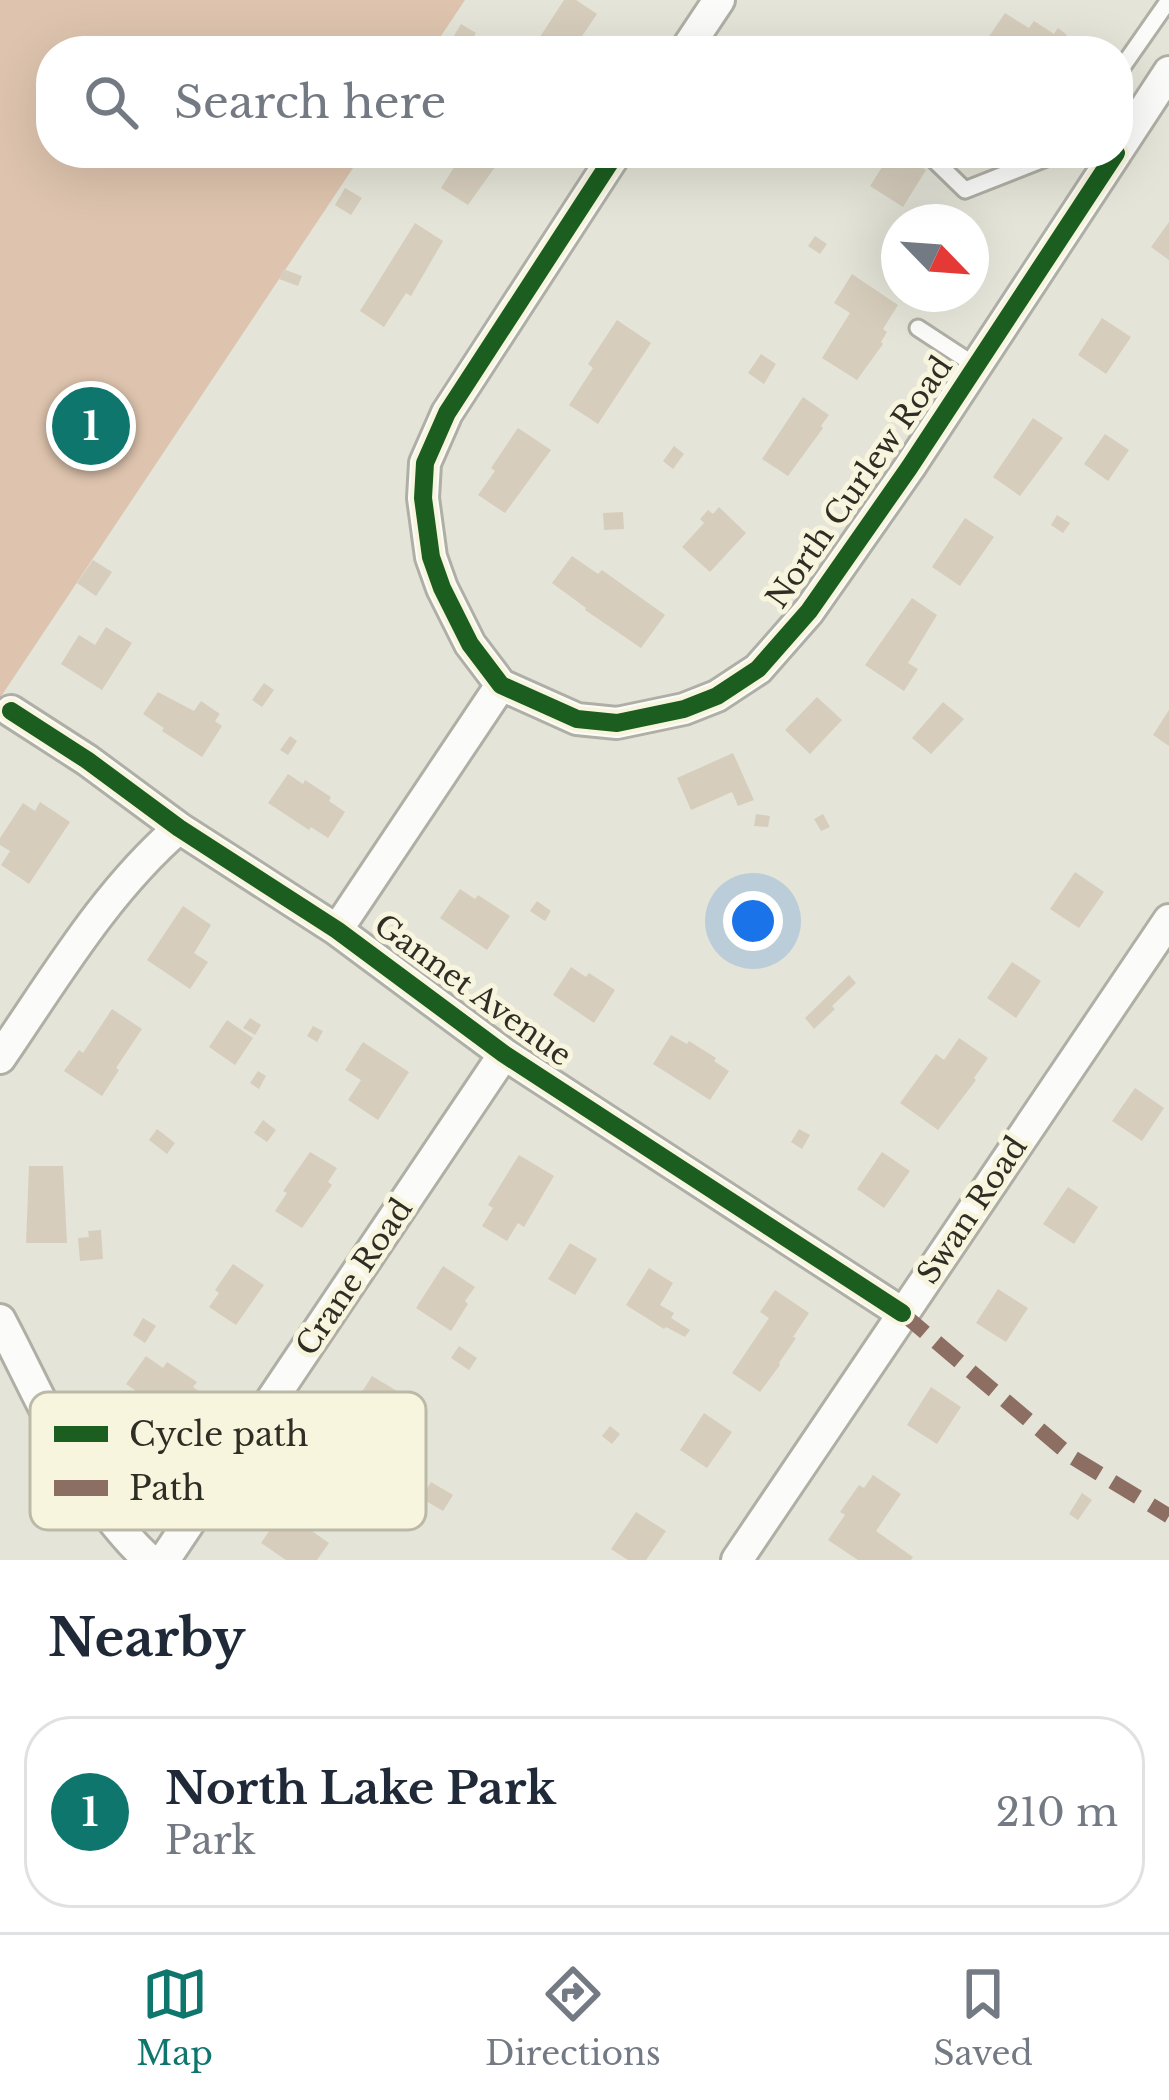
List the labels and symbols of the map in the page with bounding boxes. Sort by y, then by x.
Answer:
north arrow [881,204,989,312]
street label: North Curlew Road [758,349,960,615]
pin: 1 [52,381,130,471]
your location [723,891,783,951]
street label: Gannet Avenue [367,906,579,1074]
street label: Swan Road [909,1129,1035,1291]
street label: Crane Road [288,1192,420,1362]
legend [30,1392,426,1530]
text: Cycle path [129,1414,309,1455]
text: Path [129,1468,205,1509]

